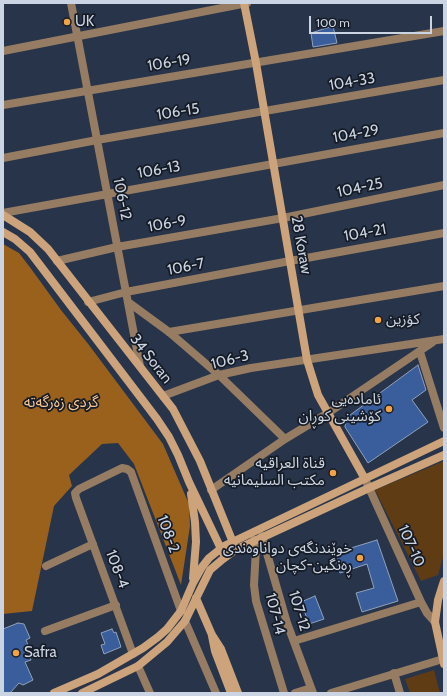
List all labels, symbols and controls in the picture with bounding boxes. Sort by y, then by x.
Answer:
scale bar [311,8,434,34]
place label: UK [75,13,94,31]
text: 100 m [316,15,350,30]
marker: UK [62,17,72,27]
street label: 106-19 [146,51,192,75]
street label: 104-33 [328,69,376,95]
street label: 106-15 [155,100,201,124]
street label: 104-29 [332,121,380,147]
street label: 106-13 [136,157,182,183]
street label: 104-25 [336,174,384,202]
street label: 106-12 [109,176,135,222]
street label: 106-9 [146,212,188,236]
street label: 28 Koraw [287,214,315,276]
street label: 104-21 [342,220,388,246]
street label: 106-7 [166,255,206,279]
place label: كؤزين [386,311,420,329]
marker: كؤزين [373,315,383,325]
street label: 34 Soran [126,331,176,387]
street label: 106-3 [209,347,251,373]
place label: ئامادەیی کۆشینی کوڕان [299,391,381,426]
park label: گردی زەرگەتە [24,394,98,412]
marker: ئامادەیی کۆشینی کوڕان [384,404,394,414]
place label: قناة العراقيه مكتب السليمانيه [224,455,325,490]
marker: قناة العراقيه مكتب السليمانيه [328,468,338,478]
street label: 108-2 [153,513,183,555]
street label: 107-10 [394,522,428,570]
place label: خوێندنگەی دواناوەندی ڕەنگین-کچان [223,540,352,575]
street label: 108-4 [102,547,132,591]
marker: خوێندنگەی دواناوەندی ڕەنگین-کچان [355,553,365,563]
street label: 107-12 [284,589,314,633]
street label: 107-14 [261,591,289,637]
place label: Safra [24,644,57,662]
marker: Safra [11,648,21,658]

